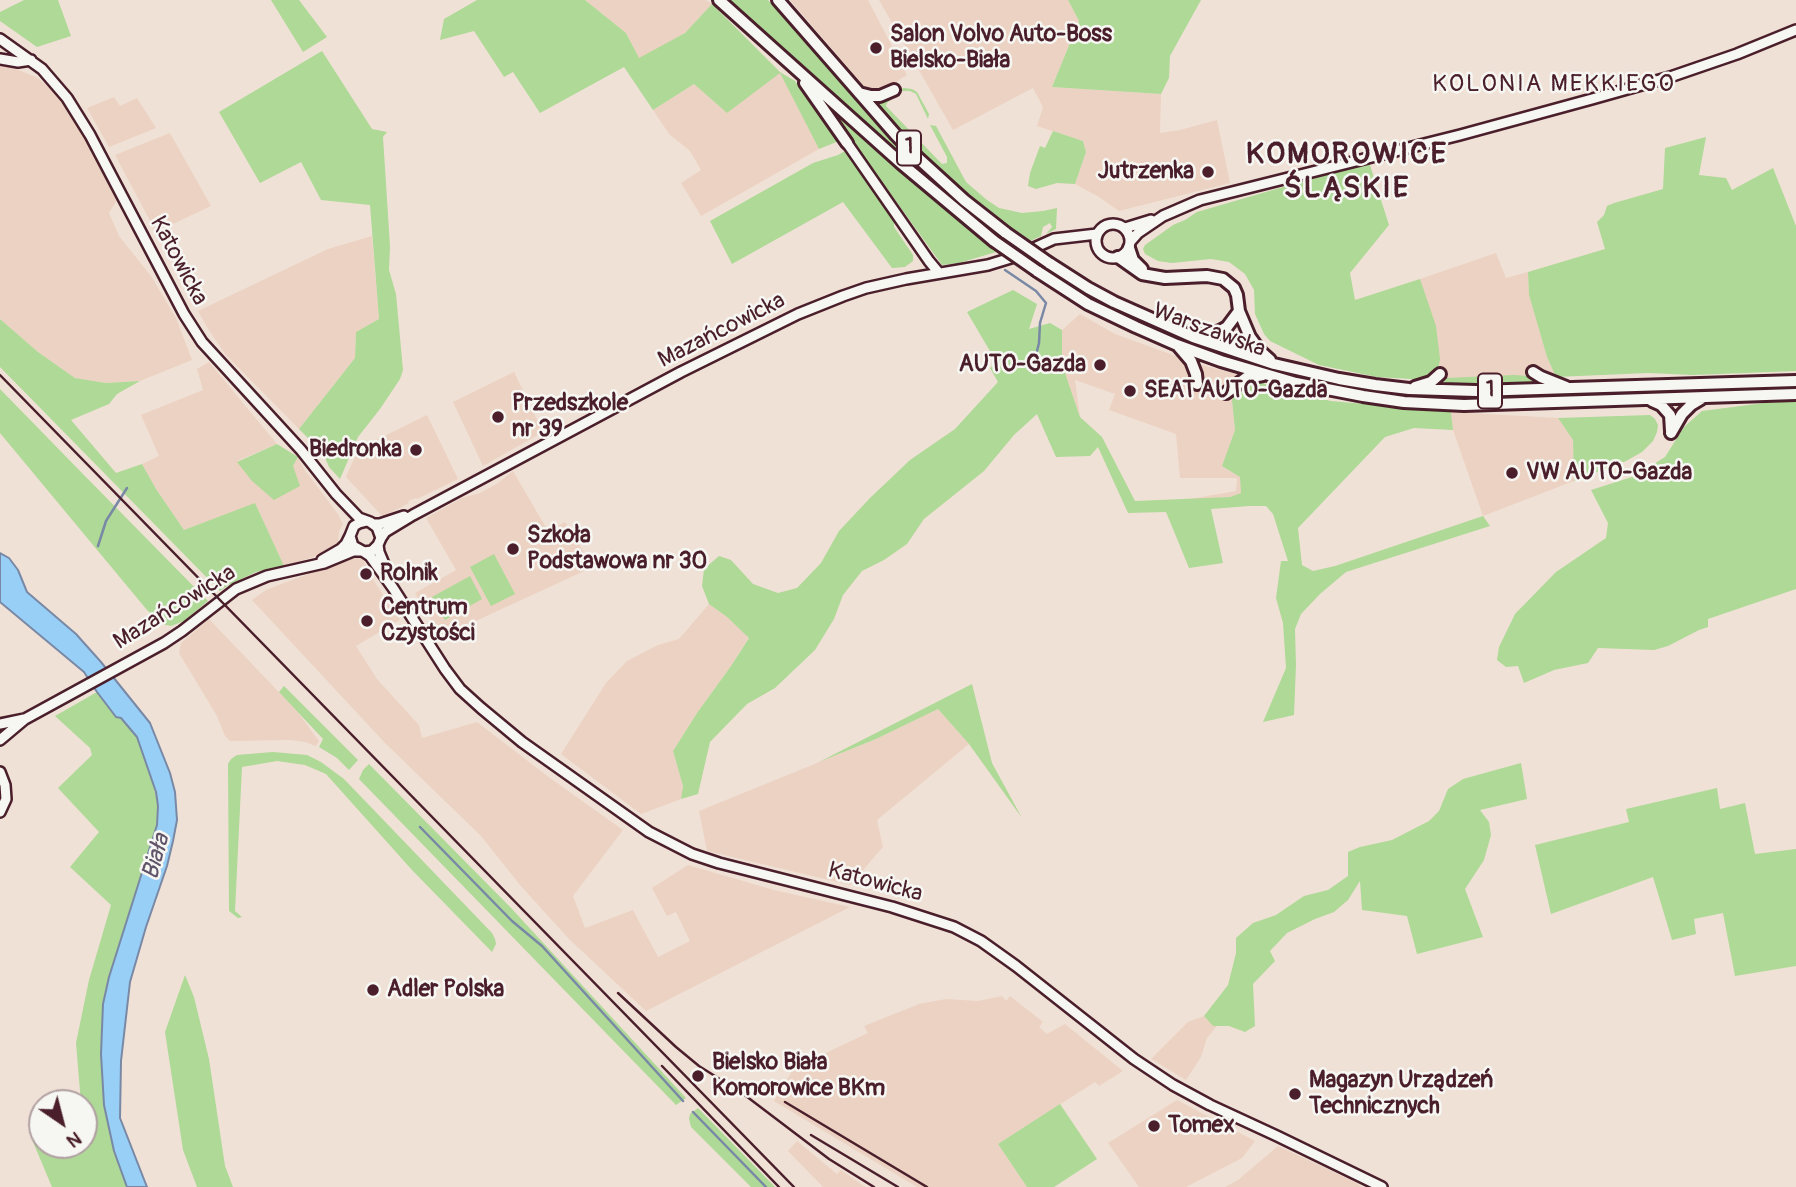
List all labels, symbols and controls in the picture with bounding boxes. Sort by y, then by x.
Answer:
place label: Salon Volvo Auto-Boss Bielsko-Biała [890,21,1112,75]
marker: Salon Volvo Auto-Boss Bielsko-Biała [868,40,884,56]
district label: KOLONIA MEKKIEGO [1434,71,1674,99]
road number: 1 [897,130,921,166]
district label: KOMOROWICE ŚLĄSKIE [1247,137,1447,208]
place label: Jutrzenka [1098,158,1194,186]
marker: Jutrzenka [1200,164,1216,180]
street label: Katowicka [143,212,213,310]
street label: Mazańcowicka [654,287,790,375]
street label: Warszawska [1149,298,1269,364]
place label: AUTO-Gazda [959,351,1086,379]
marker: AUTO-Gazda [1092,357,1108,373]
road number: 1 [1478,374,1502,408]
place label: SEAT AUTO-Gazda [1144,377,1327,405]
marker: SEAT AUTO-Gazda [1122,383,1138,399]
place label: Przedszkole nr 39 [512,390,628,444]
marker: Przedszkole nr 39 [490,409,506,425]
place label: Biedronka [309,436,402,464]
marker: Biedronka [408,442,424,458]
place label: VW AUTO-Gazda [1526,459,1692,487]
marker: VW AUTO-Gazda [1504,465,1520,481]
place label: Szkoła Podstawowa nr 30 [527,522,707,576]
marker: Szkoła Podstawowa nr 30 [505,541,521,557]
street label: Mazańcowicka [109,560,241,656]
place label: Rolnik [380,560,438,588]
marker: Rolnik [358,566,374,582]
place label: Centrum Czystości [381,594,475,648]
marker: Centrum Czystości [359,613,375,629]
water label: Biała [137,831,177,883]
street label: Katowicka [825,857,925,909]
place label: Adler Polska [387,976,504,1004]
marker: Adler Polska [365,982,381,998]
place label: Bielsko Biała Komorowice BKm [712,1049,885,1103]
place label: Magazyn Urządzeń Technicznych [1309,1067,1493,1121]
marker: Bielsko Biała Komorowice BKm [690,1068,706,1084]
marker: Magazyn Urządzeń Technicznych [1287,1086,1303,1102]
north arrow [28,1089,98,1159]
place label: Tomex [1168,1112,1235,1140]
marker: Tomex [1146,1118,1162,1134]
text: N [62,1126,86,1153]

